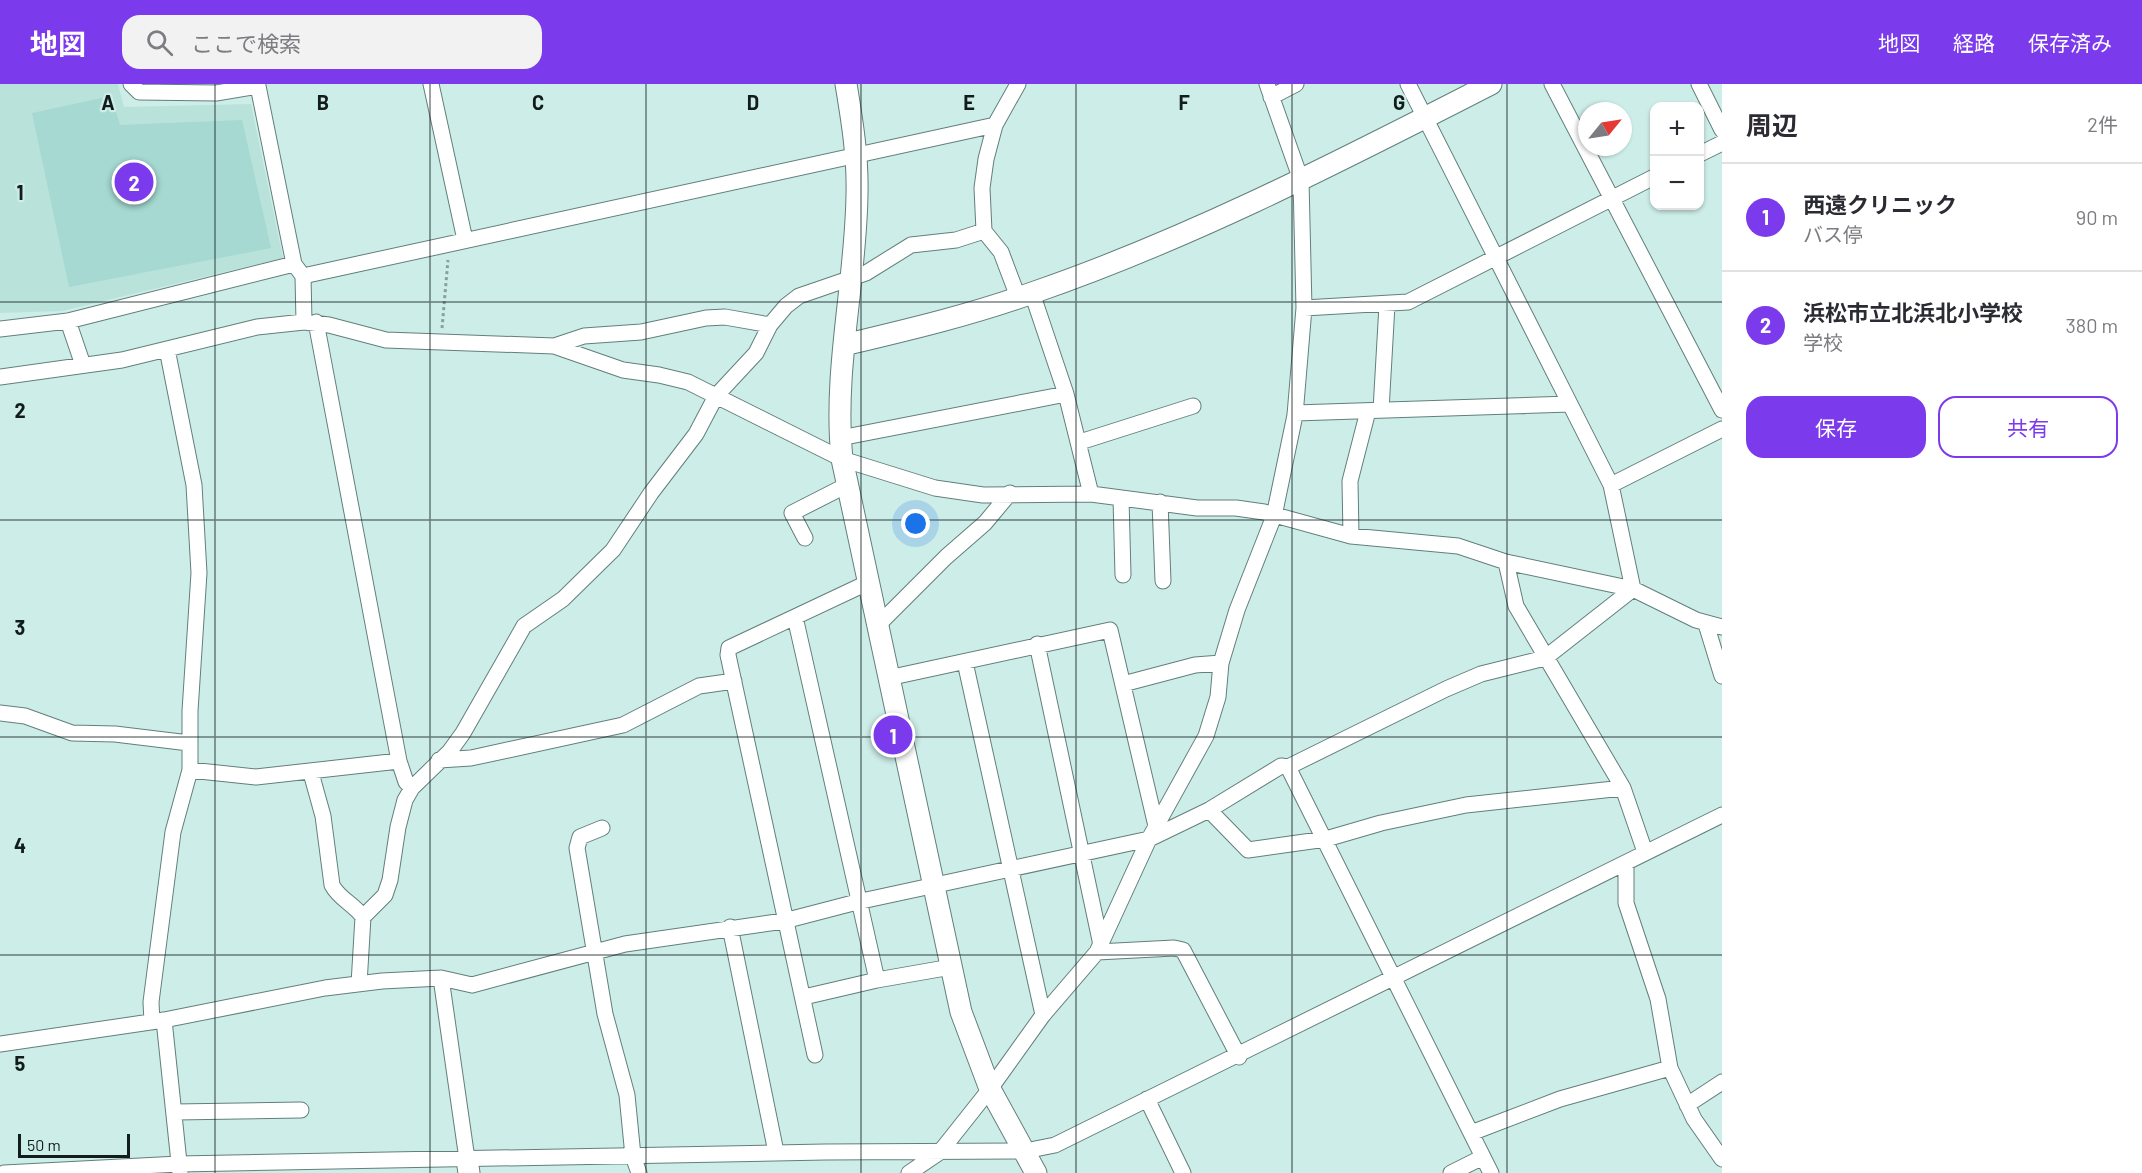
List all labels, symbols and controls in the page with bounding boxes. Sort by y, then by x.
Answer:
search box [122,15,542,69]
text: 地図 [30,26,86,60]
icon: search [143,26,176,59]
text: ここで検索 [191,30,301,56]
text: 地図 [1878,30,1920,55]
text: 経路 [1953,30,1995,55]
text: 保存済み [2028,30,2112,55]
text: A [101,90,115,114]
text: B [317,90,329,114]
text: C [532,90,544,114]
text: D [747,90,759,114]
text: E [963,90,975,114]
text: F [1178,90,1190,114]
text: G [1393,90,1405,114]
north arrow [1578,102,1632,156]
map controls [1650,102,1704,210]
button: + [1650,102,1704,156]
text: 周辺 [1746,109,1798,140]
text: 2件 [2087,112,2118,136]
button: − [1650,156,1704,210]
pin: 2 [114,160,154,204]
text: 1 [16,180,24,204]
text: 西遠クリニック [1803,191,1957,217]
text: 1 [1762,205,1769,229]
text: 90 m [2076,205,2118,229]
text: バス停 [1803,222,1863,246]
text: 浜松市立北浜北小学校 [1803,299,2023,325]
text: 2 [1760,313,1771,337]
text: 380 m [2065,313,2118,337]
text: 学校 [1803,330,1843,354]
button: 保存 [1746,396,1926,458]
button: 共有 [1938,396,2118,458]
text: 2 [14,398,26,422]
your location [901,509,930,538]
text: 3 [15,615,25,639]
pin: 1 [874,712,912,758]
text: 4 [14,833,26,857]
text: 5 [15,1051,26,1075]
scale bar [18,1131,130,1158]
text: 50 m [27,1135,61,1154]

